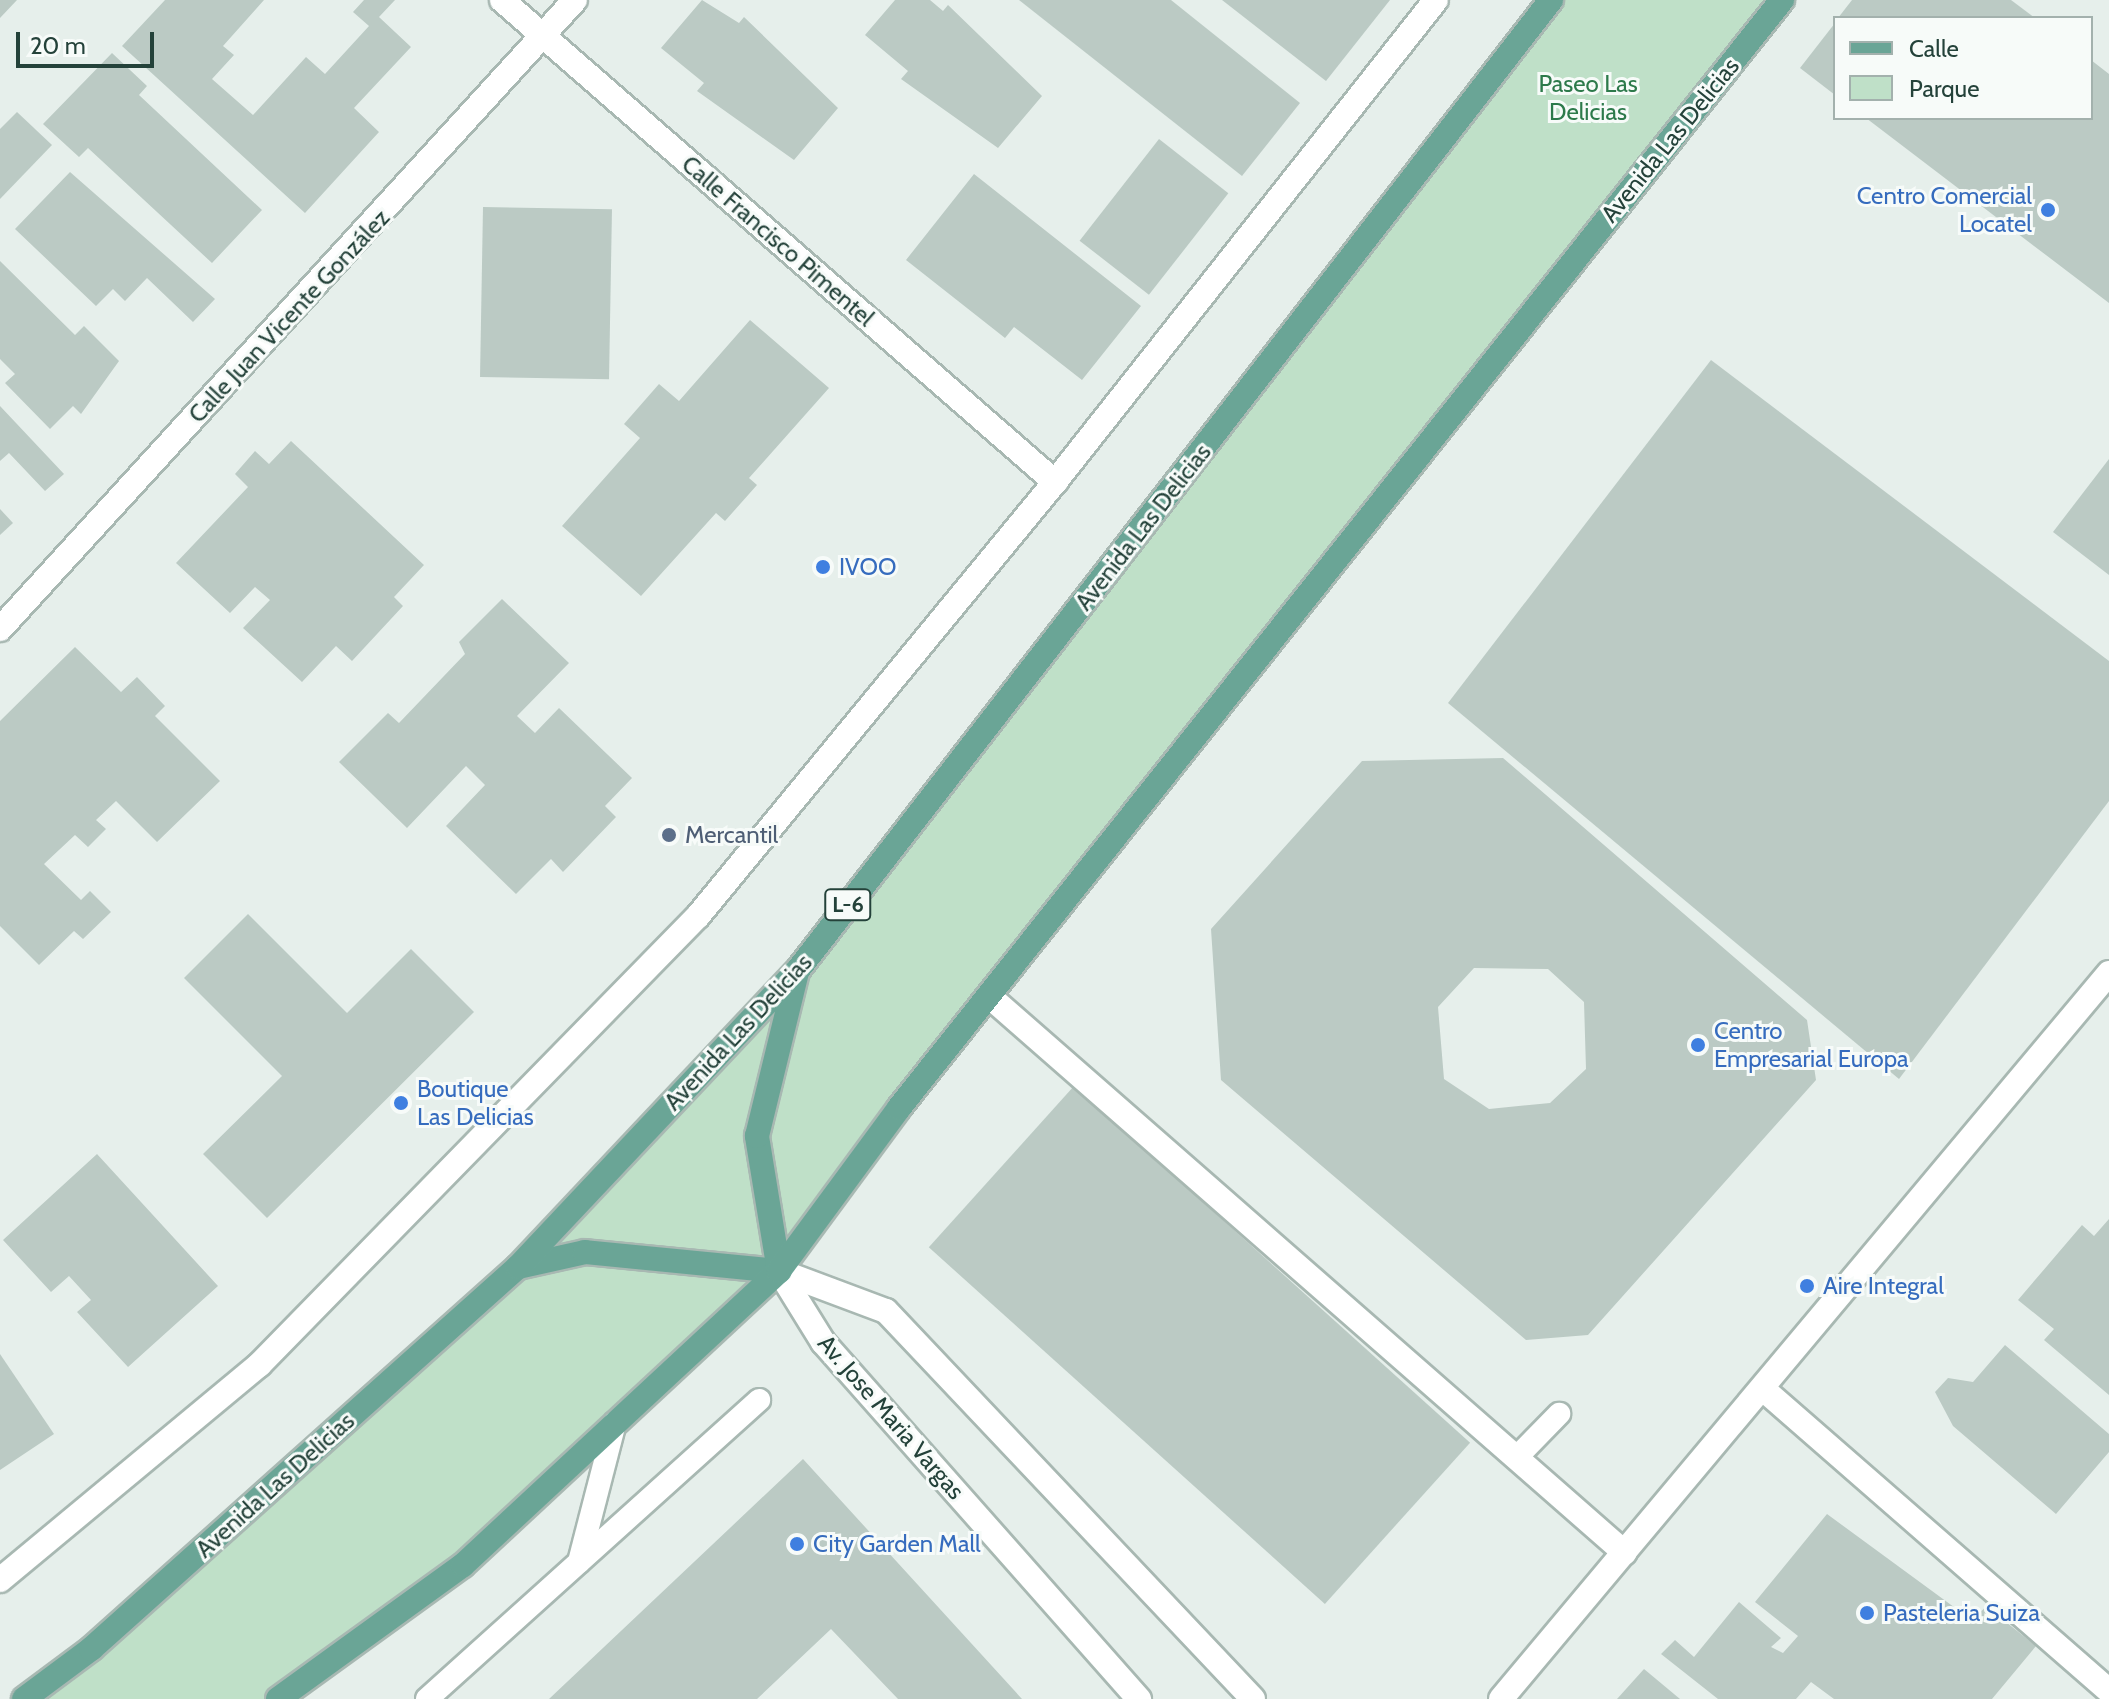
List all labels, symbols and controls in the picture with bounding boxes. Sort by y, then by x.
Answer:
scale bar [20,16,158,66]
legend [1833,16,2093,120]
text: 20 m [30,31,86,60]
text: Calle [1909,34,1959,63]
street label: Avenida Las Delicias [1595,52,1745,228]
park label: Paseo Las Delicias [1538,70,1638,126]
text: Parque [1909,74,1979,103]
street label: Calle Francisco Pimentel [676,150,880,332]
place label: Centro Comercial Locatel [1857,182,2032,238]
marker: Centro Comercial Locatel [2039,201,2057,219]
street label: Calle Juan Vicente González [183,203,395,429]
street label: Avenida Las Delicias [1069,438,1217,616]
place label: IVOO [839,553,896,581]
marker: IVOO [814,558,832,576]
place label: Mercantil [685,821,778,849]
marker: Mercantil [660,826,678,844]
road number: L-6 [824,887,872,923]
street label: Avenida Las Delicias [658,948,818,1116]
place label: Centro Empresarial Europa [1714,1017,1909,1073]
marker: Centro Empresarial Europa [1689,1036,1707,1054]
place label: Boutique Las Delicias [417,1075,534,1131]
marker: Boutique Las Delicias [392,1094,410,1112]
place label: Aire Integral [1823,1272,1944,1300]
marker: Aire Integral [1798,1277,1816,1295]
street label: Av. Jose Maria Vargas [812,1329,970,1505]
street label: Avenida Las Delicias [190,1406,360,1564]
place label: City Garden Mall [813,1530,981,1558]
marker: City Garden Mall [788,1535,806,1553]
place label: Pasteleria Suiza [1883,1599,2040,1627]
marker: Pasteleria Suiza [1858,1604,1876,1622]

